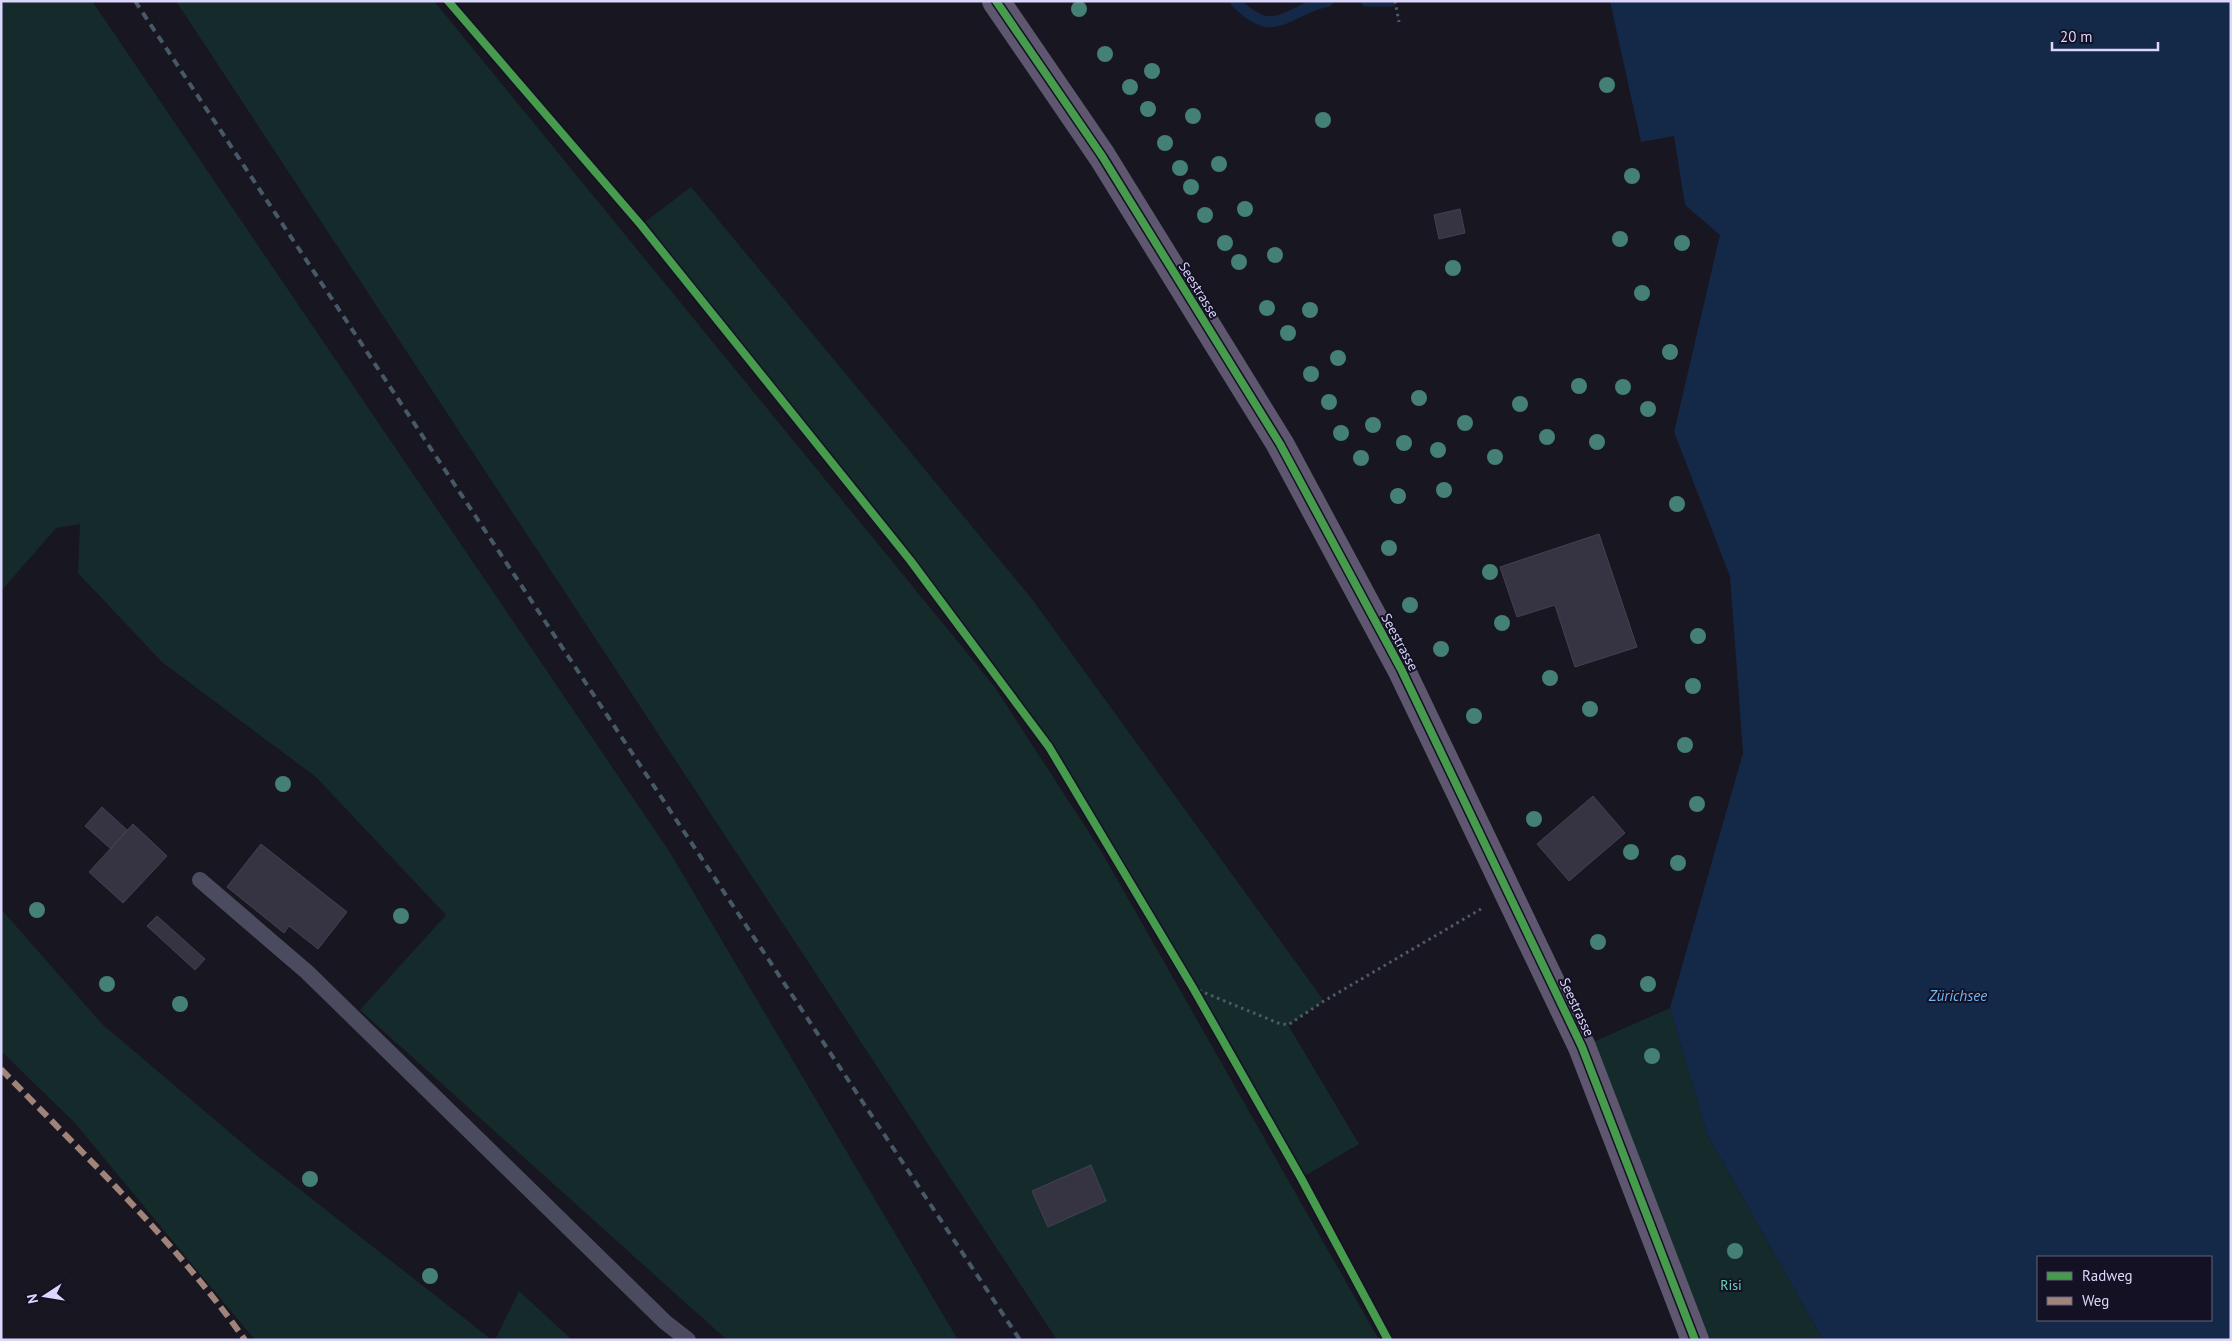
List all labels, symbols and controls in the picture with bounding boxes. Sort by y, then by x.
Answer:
scale bar [2052,20,2158,52]
text: 20 m [2060,27,2093,46]
street label: Seestrasse [1175,259,1223,321]
street label: Seestrasse [1377,610,1423,674]
street label: Seestrasse [1556,975,1598,1039]
water label: Zürichsee [1928,986,1987,1005]
legend [2037,1256,2212,1321]
text: Radweg [2082,1266,2133,1285]
north arrow [20,1271,70,1321]
park label: Risi [1720,1276,1742,1294]
text: Weg [2082,1291,2109,1310]
text: N [23,1292,42,1305]

